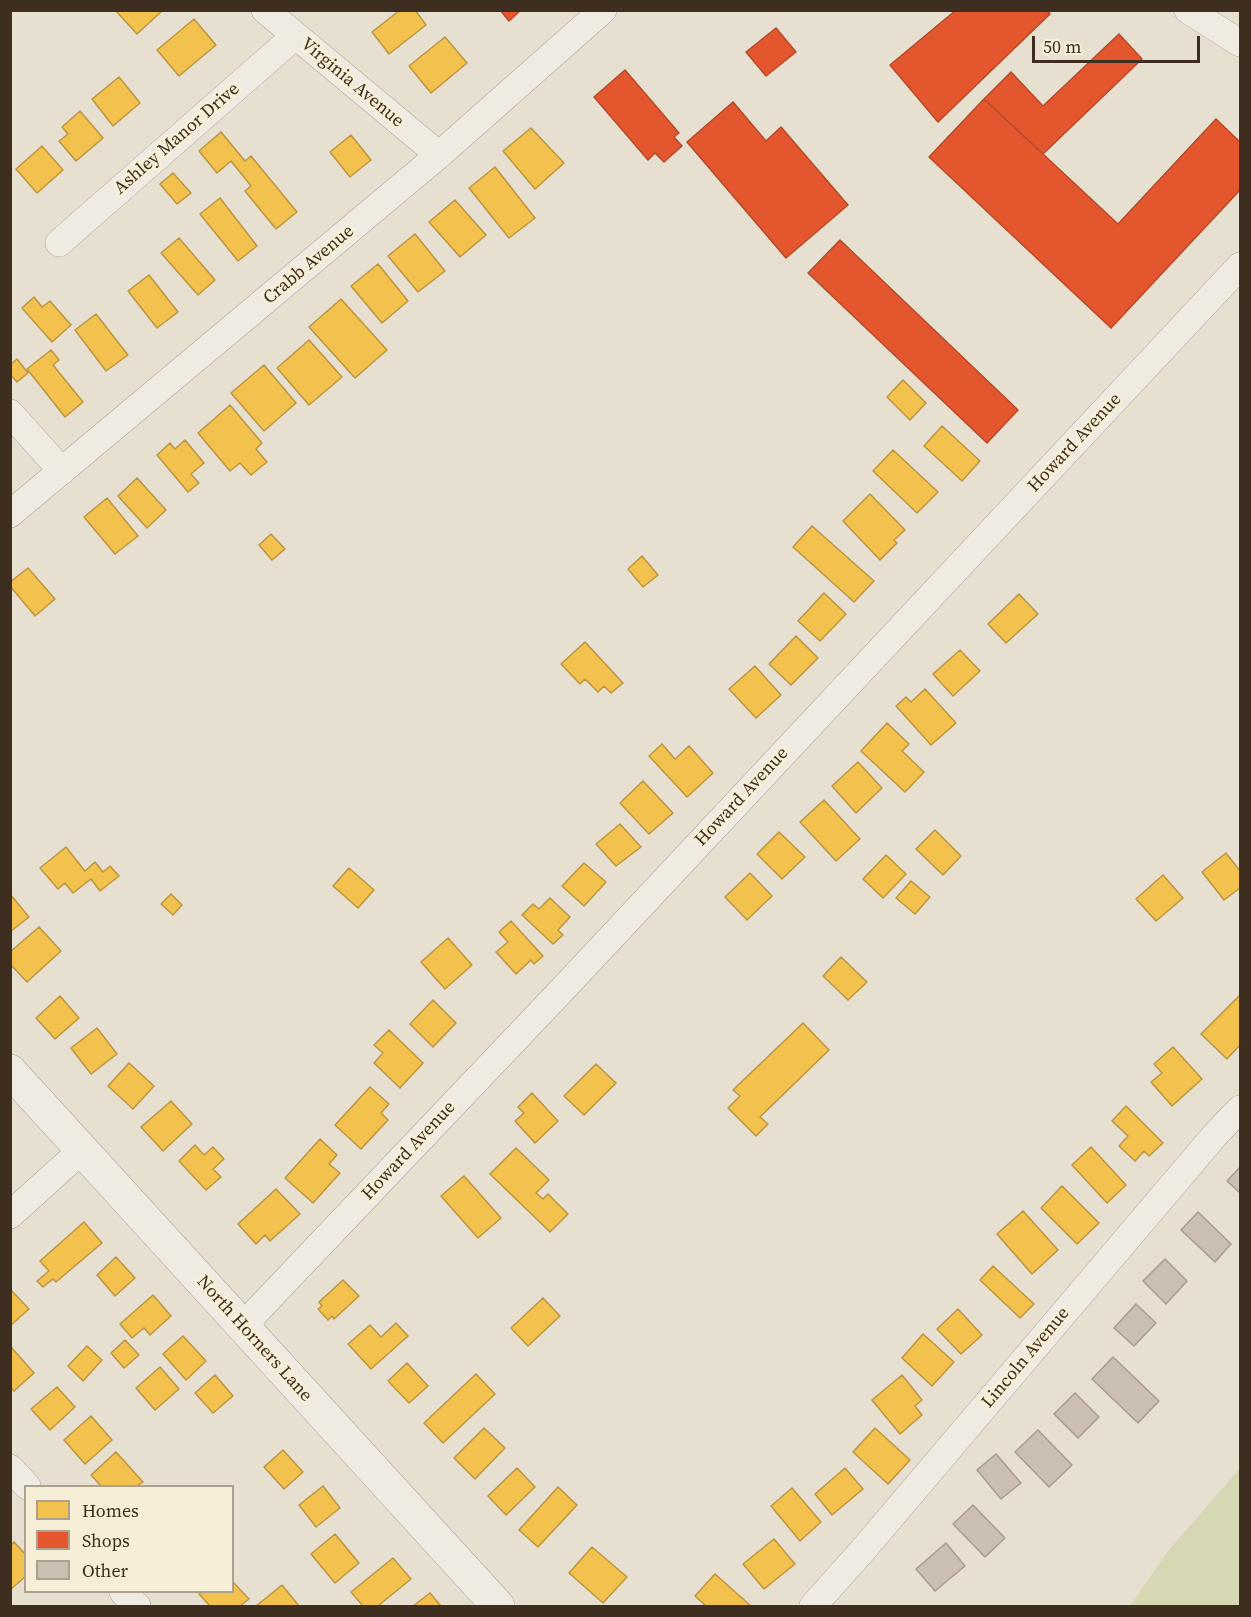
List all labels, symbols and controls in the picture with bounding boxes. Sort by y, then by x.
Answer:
scale bar [1035,24,1203,62]
street label: Virginia Avenue [296,34,408,132]
text: 50 m [1043,34,1081,59]
street label: Ashley Manor Drive [110,79,244,199]
street label: Crabb Avenue [259,221,359,309]
street label: Howard Avenue [1024,389,1126,497]
street label: Howard Avenue [691,743,793,851]
street label: Howard Avenue [358,1097,460,1205]
street label: North Horners Lane [192,1271,316,1407]
street label: Lincoln Avenue [978,1303,1074,1413]
legend [24,1485,234,1593]
text: Homes [82,1498,139,1523]
text: Shops [82,1528,130,1553]
text: Other [82,1558,128,1583]

